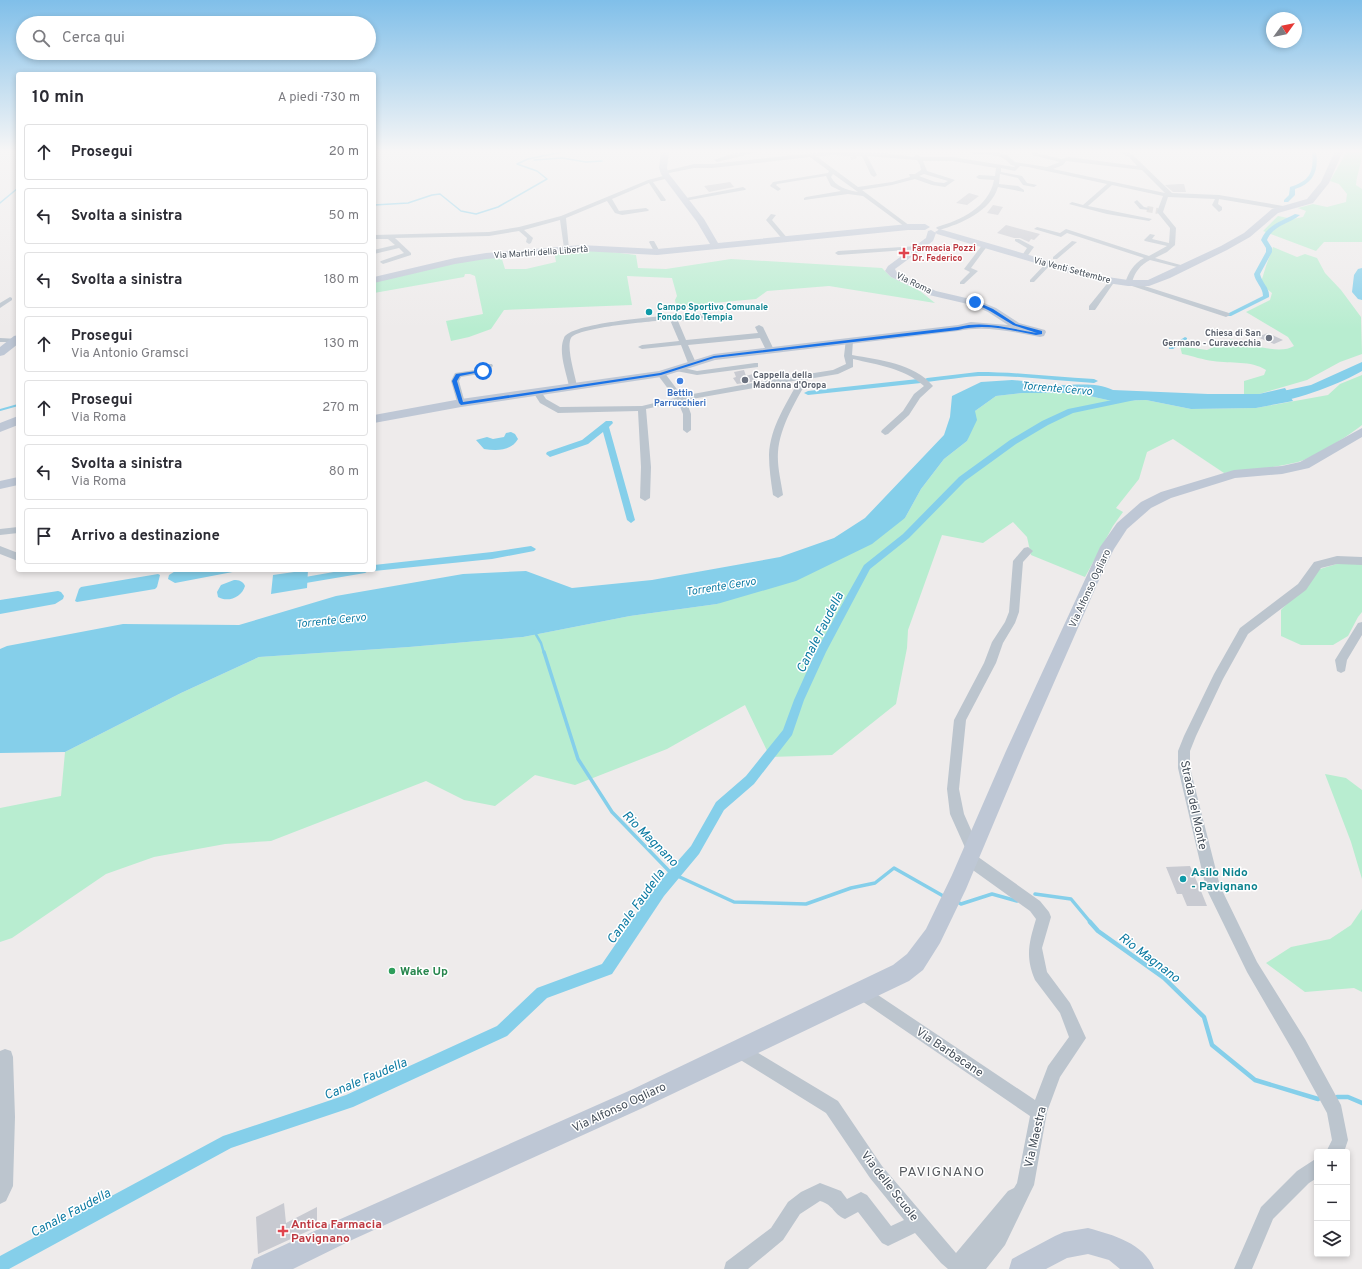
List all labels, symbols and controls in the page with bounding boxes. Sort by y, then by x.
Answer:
north arrow [1266,12,1302,48]
search box [16,16,376,60]
icon: search [30,27,52,49]
text: Cerca qui [62,29,125,48]
text: 10 min [32,87,84,109]
text: A piedi · 730 m [278,90,360,106]
icon: ahead [33,141,55,163]
text: Prosegui [71,143,132,162]
text: 20 m [329,144,359,160]
icon: left [33,205,55,227]
text: Svolta a sinistra [71,207,182,226]
text: 50 m [329,208,359,224]
place label: Farmacia Pozzi Dr. Federico [912,243,976,264]
street label: Via Martiri della Libertà [494,244,589,261]
marker: Farmacia Pozzi Dr. Federico [899,248,909,258]
street label: Via Venti Settembre [1032,255,1112,286]
icon: left [33,269,55,291]
street label: Via Roma [894,270,934,297]
text: Svolta a sinistra [71,271,182,290]
text: 180 m [324,272,359,288]
route end [966,293,984,311]
place label: Campo Sportivo Comunale Fondo Edo Tempia [657,302,768,323]
marker: Campo Sportivo Comunale Fondo Edo Tempia [644,307,654,317]
text: Prosegui [71,327,132,346]
place label: Chiesa di San Germano - Curavecchia [1162,328,1261,349]
icon: ahead [33,333,55,355]
marker: Chiesa di San Germano - Curavecchia [1264,333,1274,343]
text: 130 m [324,336,359,352]
text: Via Antonio Gramsci [71,346,189,362]
route start [474,362,492,380]
place label: Cappella della Madonna d'Oropa [753,370,826,391]
marker: Cappella della Madonna d'Oropa [740,375,750,385]
marker: Bettin Parrucchieri [675,376,685,386]
water label: Torrente Cervo [1021,379,1093,399]
place label: Bettin Parrucchieri [654,388,706,409]
text: Prosegui [71,391,132,410]
icon: ahead [33,397,55,419]
text: 270 m [322,400,359,416]
text: Via Roma [71,410,126,426]
text: Svolta a sinistra [71,455,182,474]
icon: left [33,461,55,483]
text: 80 m [329,464,359,480]
text: Via Roma [71,474,126,490]
icon: arrive [33,525,55,547]
text: Arrivo a destinazione [71,527,220,546]
street label: Via Alfonso Ogliaro [1066,547,1114,630]
water label: Torrente Cervo [685,575,757,599]
water label: Canale Faudella [794,590,848,676]
water label: Torrente Cervo [295,610,367,632]
street label: Strada del Monte [1176,759,1210,851]
water label: Rio Magnano [618,808,681,871]
place label: Asilo Nido - Pavignano [1191,865,1258,895]
water label: Canale Faudella [604,866,669,948]
marker: Asilo Nido - Pavignano [1178,874,1188,884]
water label: Rio Magnano [1115,930,1183,987]
place label: Wake Up [400,964,448,980]
marker: Wake Up [387,966,397,976]
street label: Via Barbacane [913,1024,986,1081]
water label: Canale Faudella [322,1055,410,1104]
street label: Via Alfonso Ogliaro [570,1079,669,1137]
street label: Via Maestra [1021,1105,1051,1169]
street label: Via delle Scuole [857,1148,922,1225]
map controls [1314,1149,1350,1257]
button: + [1314,1149,1350,1185]
district label: PAVIGNANO [899,1164,985,1181]
button: − [1314,1185,1350,1221]
water label: Canale Faudella [28,1186,114,1242]
place label: Antica Farmacia Pavignano [291,1217,382,1247]
button: layers [1314,1221,1350,1257]
marker: Antica Farmacia Pavignano [278,1226,288,1236]

